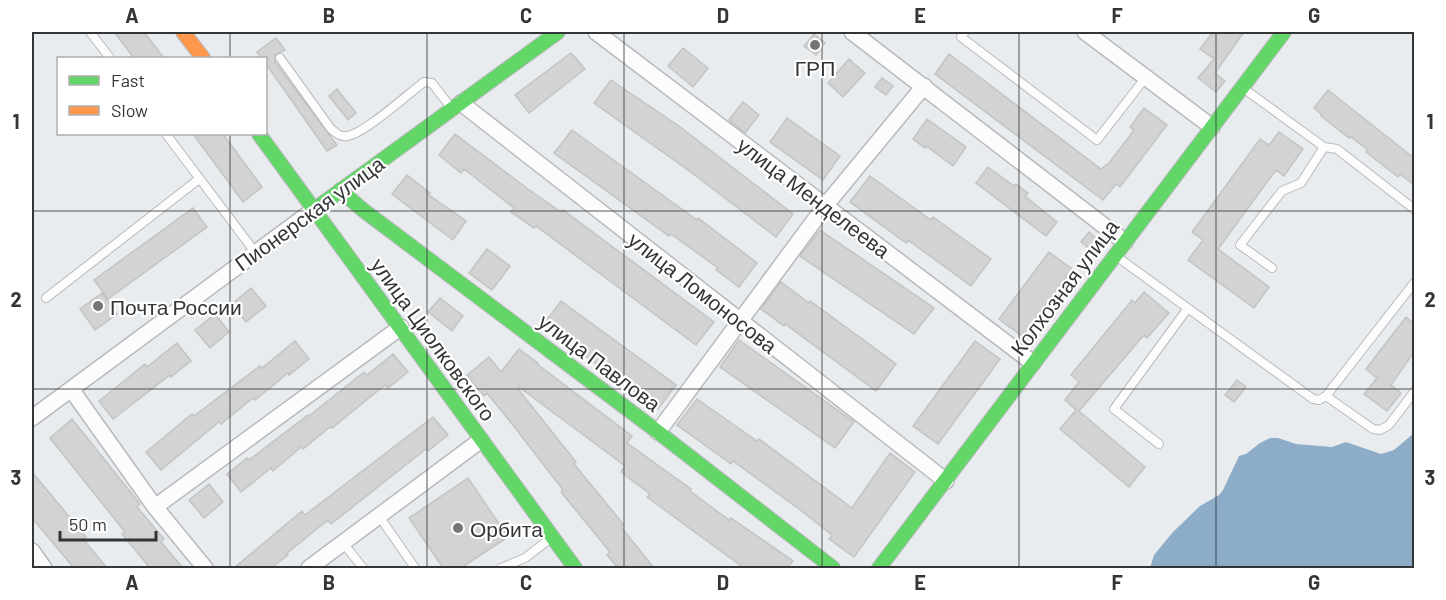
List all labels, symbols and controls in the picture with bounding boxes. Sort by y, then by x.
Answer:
text: A [125,3,139,27]
text: B [323,3,335,27]
text: C [520,3,532,27]
text: D [717,3,729,27]
text: E [914,3,926,27]
text: F [1111,3,1123,27]
text: G [1308,3,1320,27]
marker: ГРП [808,38,822,52]
place label: ГРП [795,55,835,80]
legend [57,57,267,135]
text: Fast [111,69,145,91]
text: Slow [111,99,148,121]
text: 1 [12,109,20,133]
text: 1 [1426,109,1434,133]
street label: улица Менделеева [733,132,895,263]
street label: Пионерская улица [229,150,389,276]
street label: Колхозная улица [1005,214,1123,360]
street label: улица Ломоносова [624,226,783,358]
street label: улица Циолковского [367,253,501,425]
text: 2 [10,287,22,311]
text: 2 [1424,287,1436,311]
place label: Почта России [110,294,242,319]
marker: Почта России [91,299,105,313]
street label: улица Павлова [534,308,666,416]
text: 3 [11,465,21,489]
text: 3 [1425,465,1435,489]
scale bar [60,504,156,542]
text: 50 m [69,513,107,535]
place label: Орбита [470,516,543,541]
marker: Орбита [451,521,465,535]
text: A [125,570,139,594]
text: B [323,570,335,594]
text: C [520,570,532,594]
text: D [717,570,729,594]
text: E [914,570,926,594]
text: F [1111,570,1123,594]
text: G [1308,570,1320,594]

